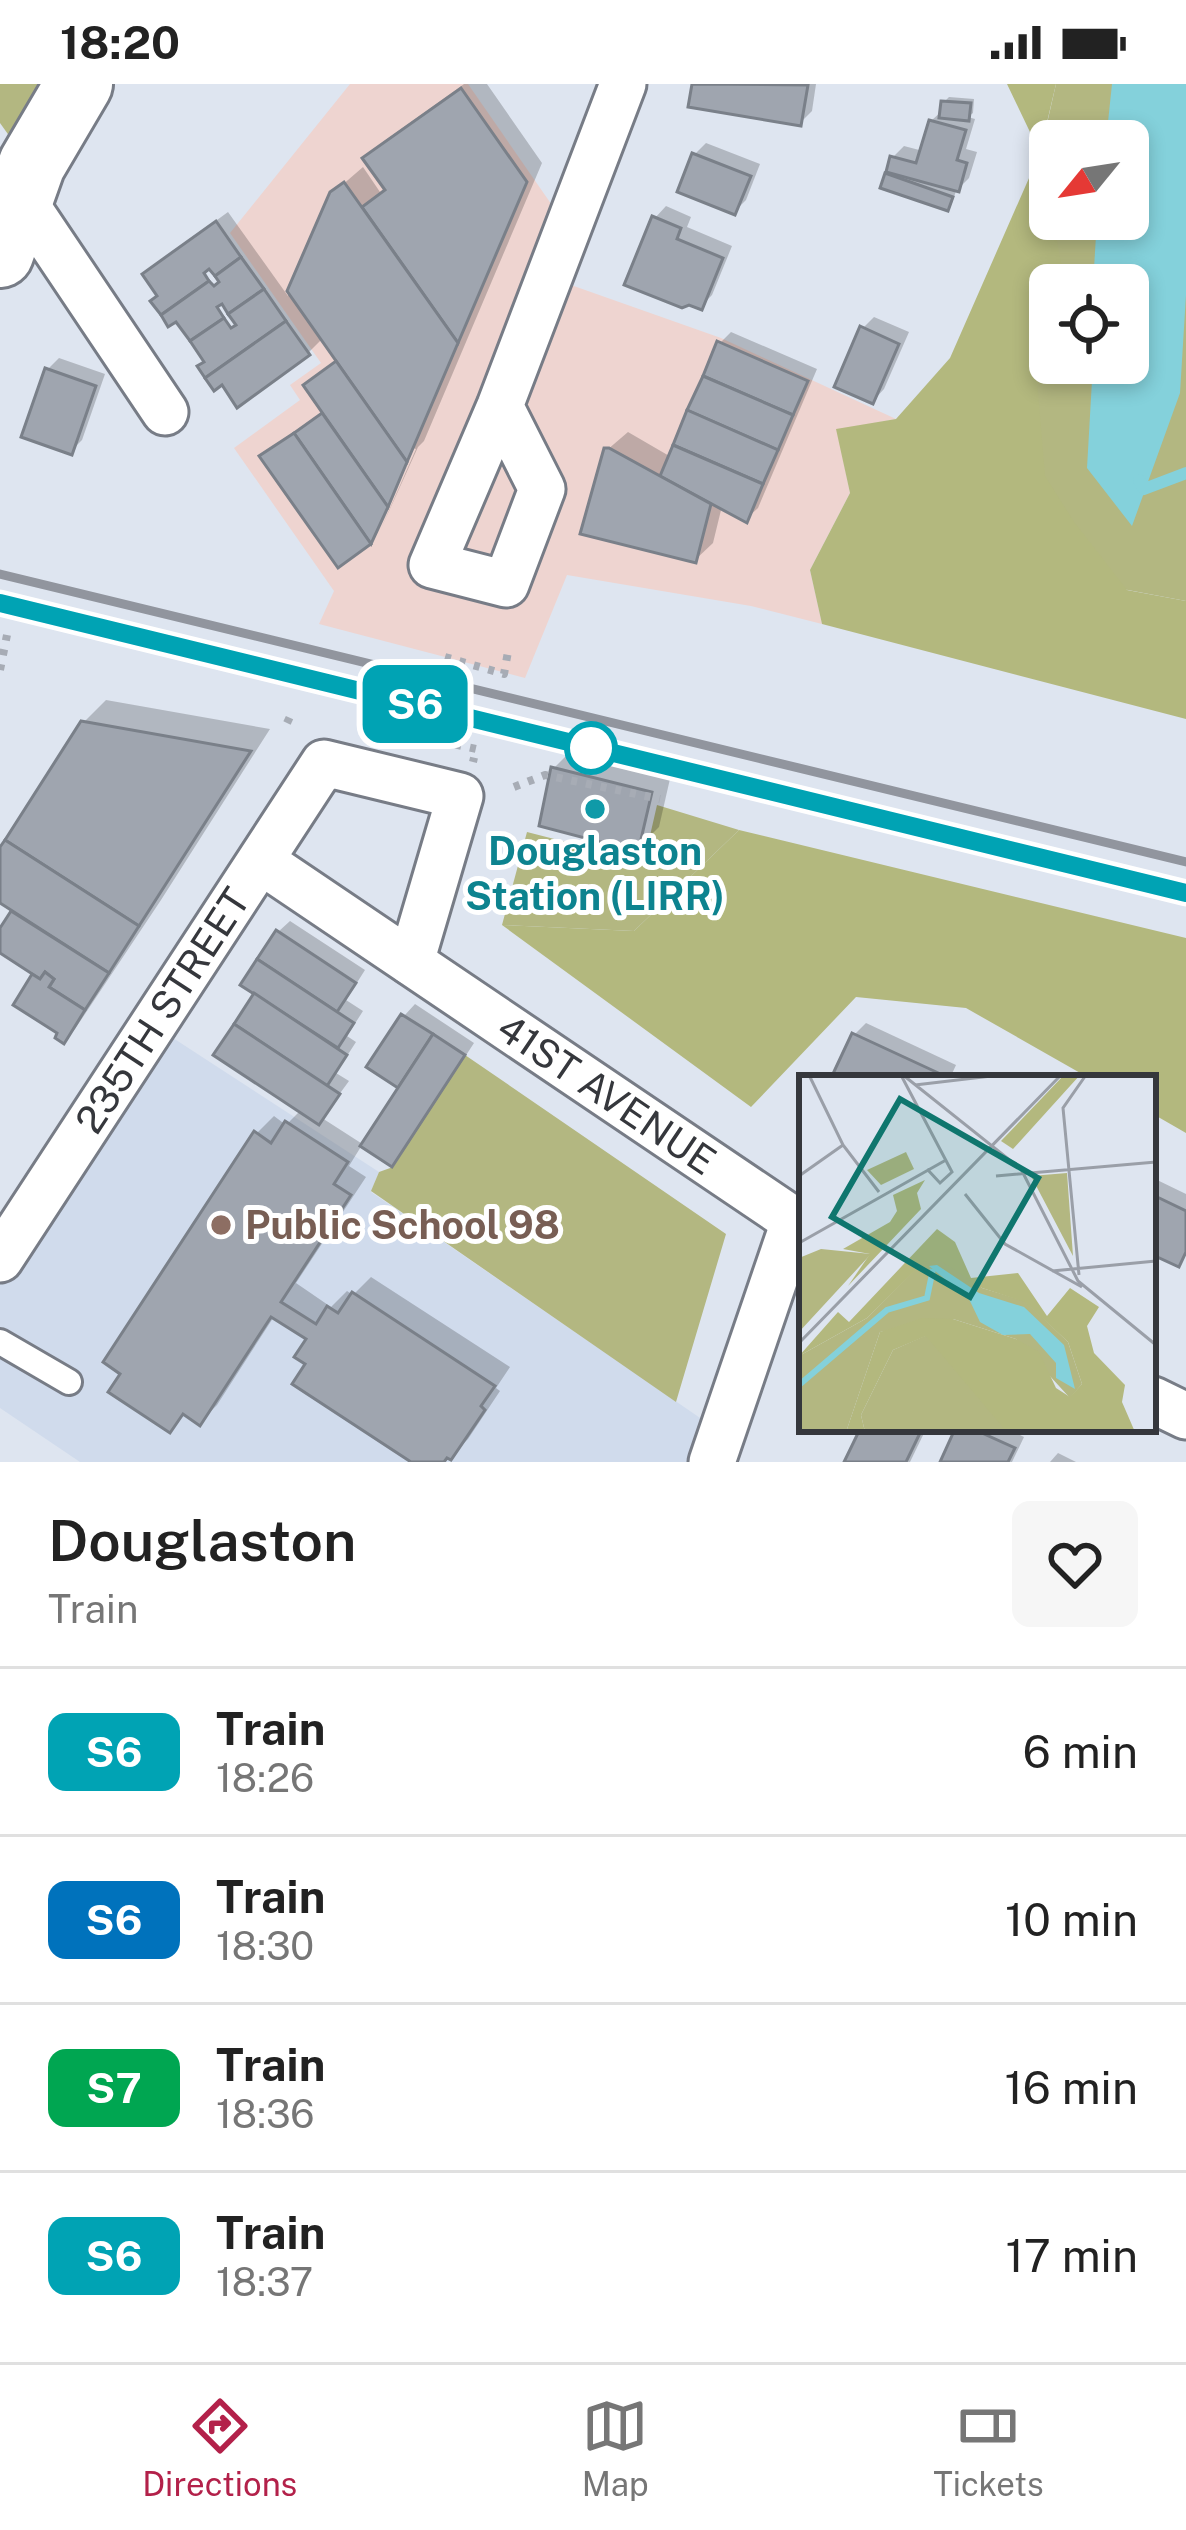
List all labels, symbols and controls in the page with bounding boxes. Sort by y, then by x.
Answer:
text: 18:20 [60,16,180,69]
north arrow [1029,120,1149,240]
map controls [1029,120,1149,384]
button: locate [1029,264,1149,384]
line badge: S6 [361,665,469,743]
text: S6 [387,679,443,728]
unlabelled marker [566,723,616,773]
marker: Douglaston Station (LIRR) [582,796,608,822]
place label: Douglaston Station (LIRR) [465,828,725,919]
street label: 235TH STREET [66,879,259,1141]
street label: 41ST AVENUE [489,1004,725,1184]
inset map [799,1075,1156,1432]
place label: Public School 98 [245,1202,560,1248]
marker: Public School 98 [208,1212,234,1238]
button: heart [1012,1501,1138,1627]
text: Douglaston [48,1507,356,1574]
text: Train [48,1586,138,1632]
text: Train [216,1702,325,1755]
text: 6 min [1023,1725,1138,1778]
text: S6 [86,1727,142,1776]
text: 18:26 [216,1755,314,1801]
text: Train [216,1870,325,1923]
text: 10 min [1005,1893,1138,1946]
text: S6 [86,1895,142,1944]
text: 18:30 [216,1923,314,1969]
text: Train [216,2038,325,2091]
text: 16 min [1004,2061,1138,2114]
text: S7 [86,2063,142,2112]
text: 18:36 [216,2091,315,2137]
text: Train [216,2206,325,2259]
text: 17 min [1005,2229,1138,2282]
text: S6 [86,2231,142,2280]
text: 18:37 [216,2259,313,2305]
tab: Directions [142,2393,297,2503]
tab: Map [582,2393,649,2503]
tab: Tickets [933,2393,1044,2503]

